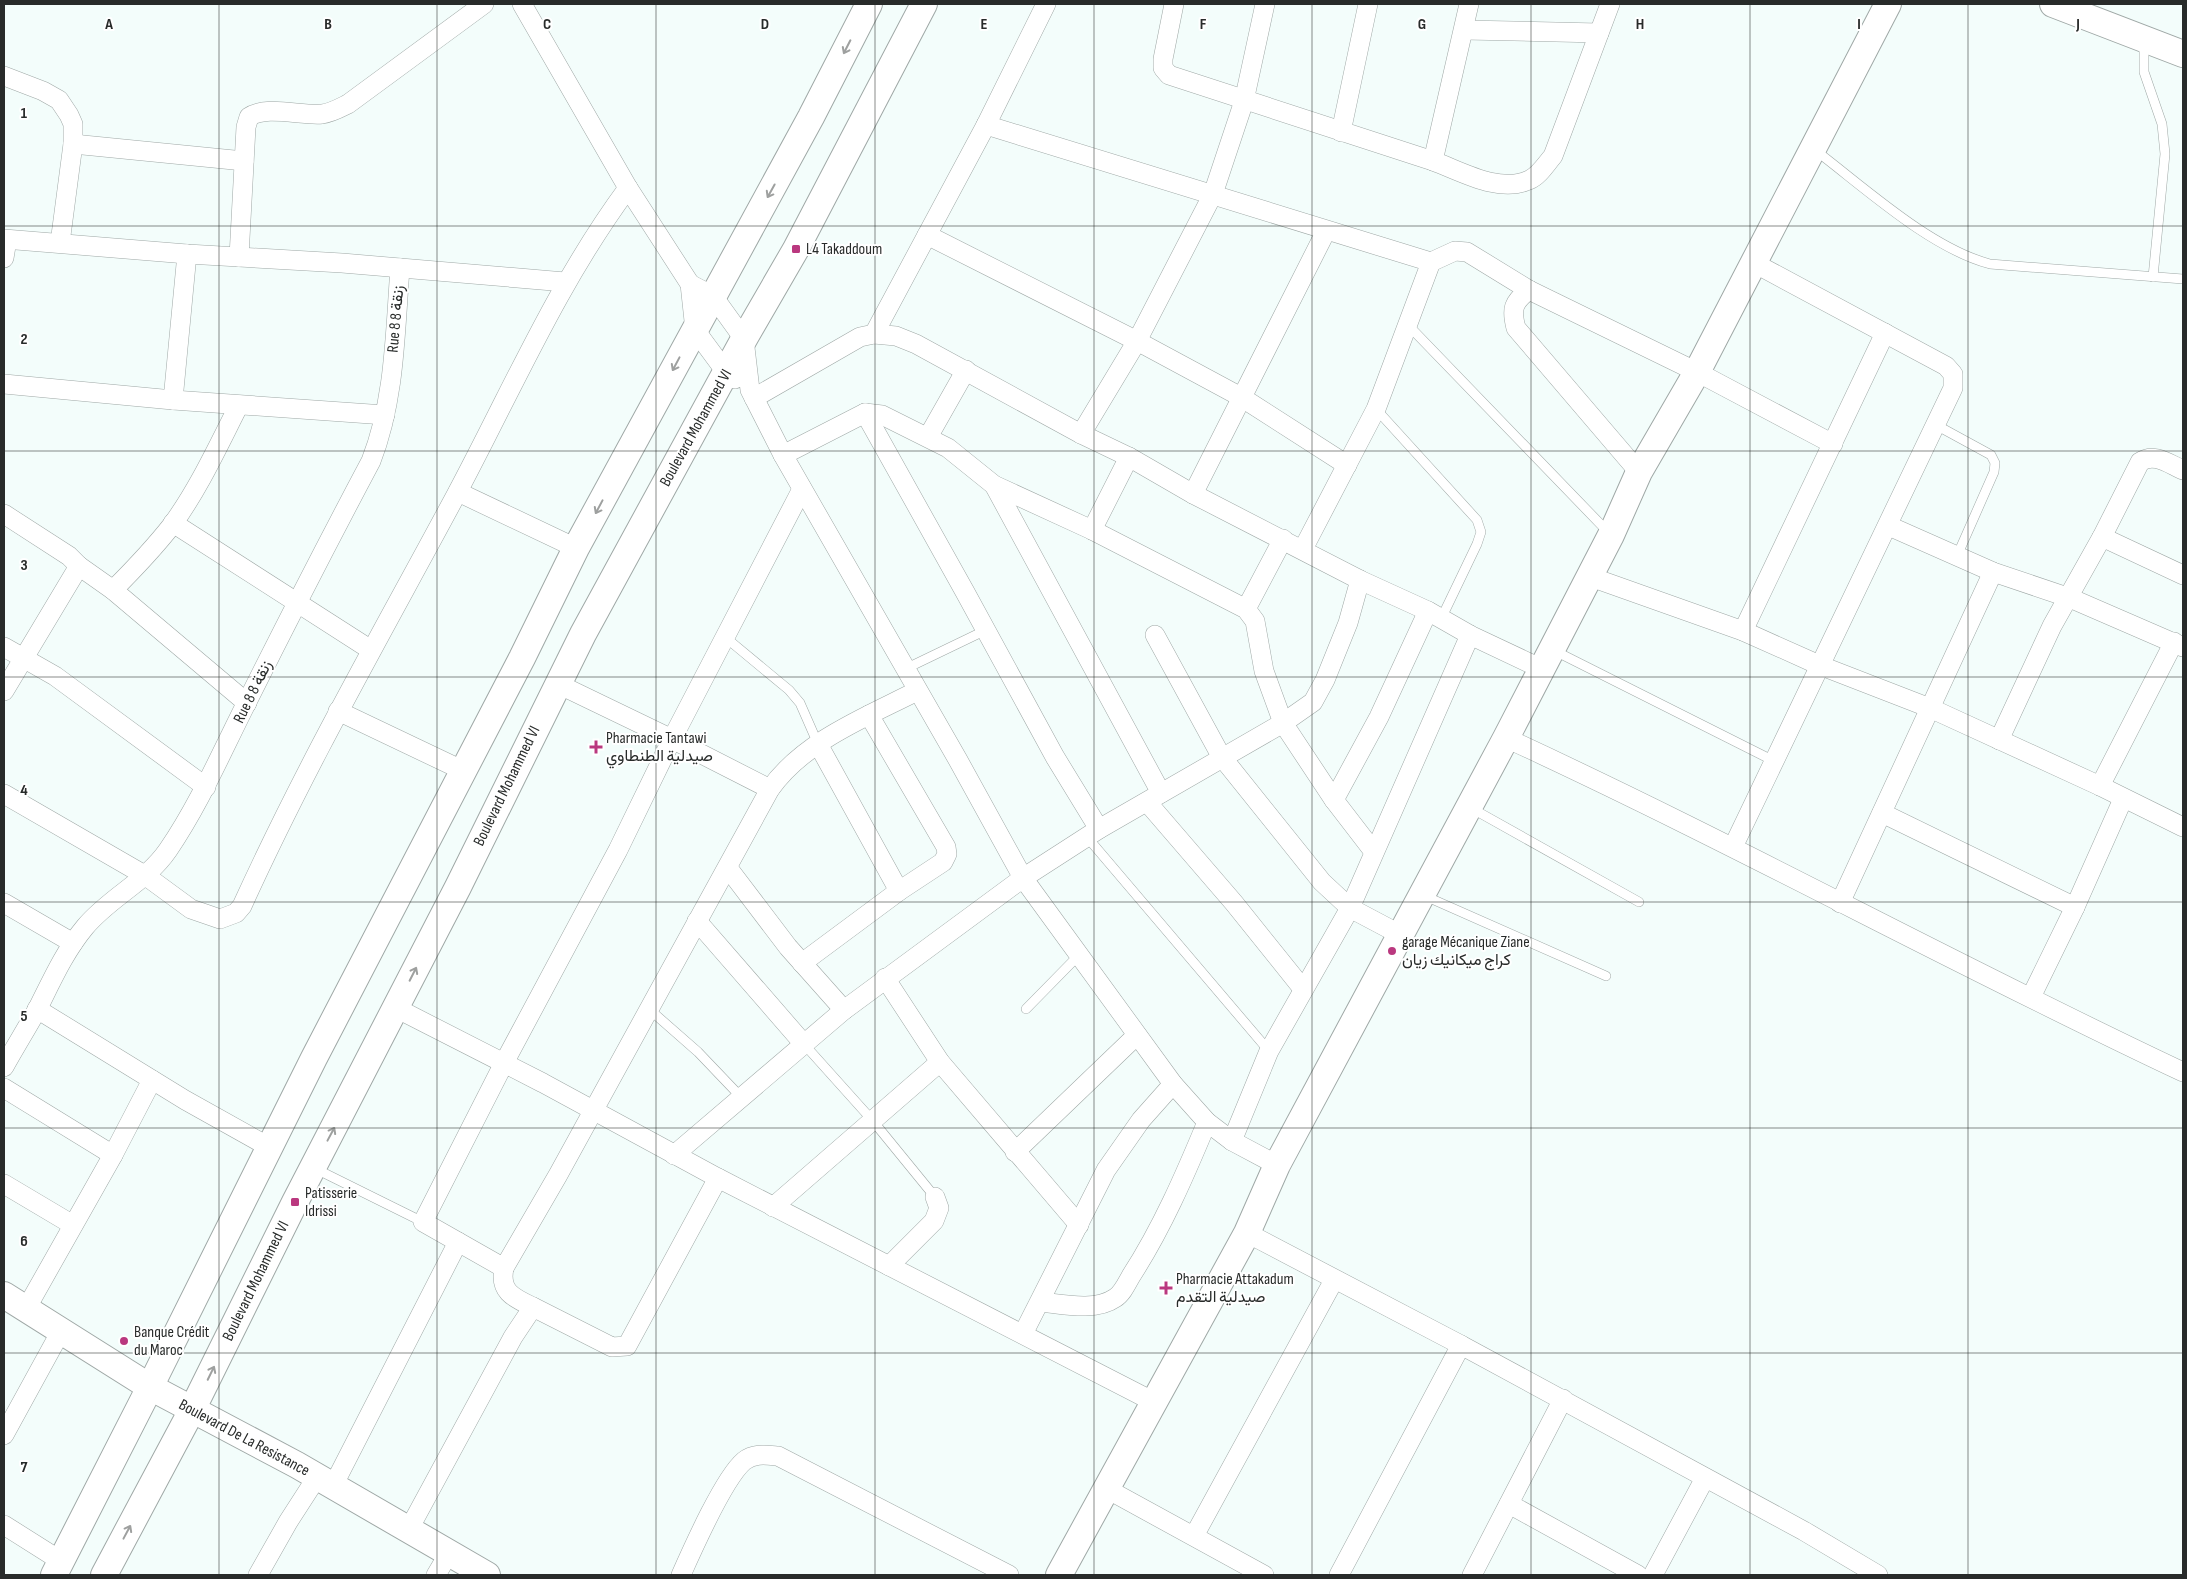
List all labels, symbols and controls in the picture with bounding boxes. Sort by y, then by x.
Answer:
text: A [104,15,113,34]
text: B [324,15,332,34]
text: C [543,15,551,34]
text: D [761,15,769,34]
text: E [981,15,988,34]
text: F [1200,15,1207,34]
text: G [1418,15,1426,34]
text: H [1636,15,1644,34]
text: I [1857,15,1861,34]
text: J [2075,15,2080,34]
one-way arrow [842,39,851,54]
text: 1 [21,104,28,123]
one-way arrow [765,183,775,197]
place label: L4 Takaddoum [806,240,882,259]
marker: L4 Takaddoum [790,243,802,255]
street label: Rue 8 8 زنقة [384,285,408,353]
text: 2 [20,330,28,349]
one-way arrow [671,356,680,371]
street label: Boulevard Mohammed VI [656,366,736,490]
one-way arrow [593,499,603,513]
text: 3 [20,556,28,575]
street label: Rue 8 8 زنقة [230,658,276,726]
street label: Boulevard Mohammed VI [470,723,544,849]
place label: Pharmacie Tantawi صيدلية الطنطاوي [606,729,713,769]
marker: Pharmacie Tantawi صيدلية الطنطاوي [590,741,602,753]
text: 4 [20,781,28,800]
place label: garage Mécanique Ziane كراج ميكانيك زيان [1402,933,1530,971]
marker: garage Mécanique Ziane كراج ميكانيك زيان [1386,945,1398,957]
one-way arrow [409,967,418,982]
text: 5 [20,1007,28,1026]
one-way arrow [327,1127,336,1142]
place label: Patisserie Idrissi [305,1184,357,1221]
marker: Patisserie Idrissi [289,1196,301,1208]
street label: Boulevard Mohammed VI [219,1218,293,1344]
text: 6 [20,1232,28,1251]
place label: Pharmacie Attakadum صيدلية التقدم [1176,1270,1294,1307]
marker: Pharmacie Attakadum صيدلية التقدم [1160,1282,1172,1294]
place label: Banque Crédit du Maroc [134,1323,210,1360]
marker: Banque Crédit du Maroc [118,1335,130,1347]
one-way arrow [207,1366,216,1381]
street label: Boulevard De La Resistance [175,1395,313,1481]
text: 7 [21,1458,28,1477]
one-way arrow [123,1525,132,1540]

